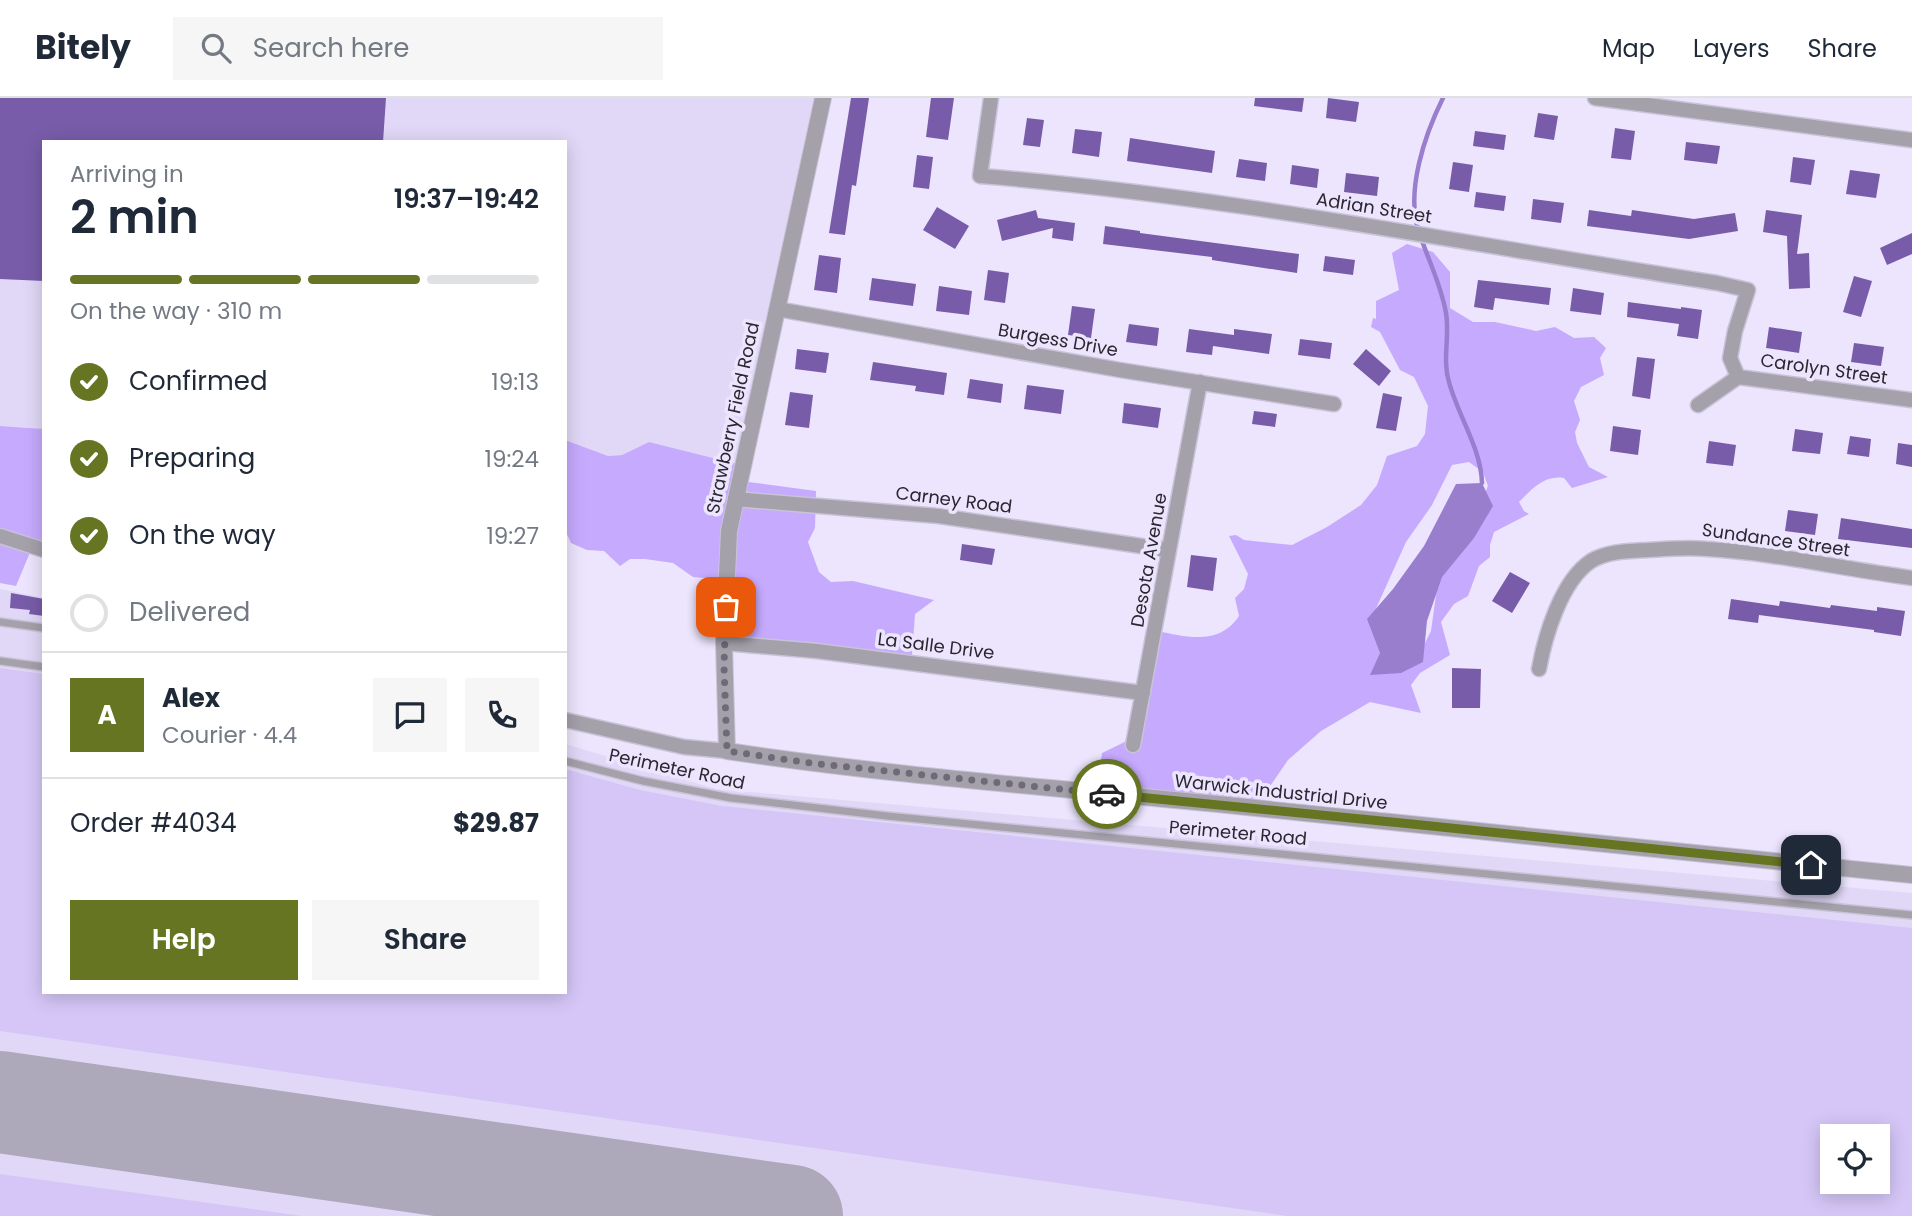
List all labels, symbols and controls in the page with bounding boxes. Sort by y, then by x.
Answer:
search box [173,17,663,80]
text: Bitely [35,24,131,71]
icon: search [197,29,235,67]
text: Search here [253,30,409,66]
text: Map [1602,32,1655,65]
text: Layers [1693,32,1769,65]
text: Share [1807,32,1877,65]
text: Arriving in [70,158,184,190]
text: 19:37–19:42 [394,181,539,217]
text: 2 min [70,185,199,249]
street label: Adrian Street [1315,186,1434,229]
text: On the way · 310 m [70,295,282,327]
street label: Burgess Drive [996,317,1120,362]
street label: Strawberry Field Road [700,320,765,516]
street label: Carolyn Street [1759,347,1889,390]
icon: check [70,363,108,401]
text: Confirmed [129,363,267,399]
text: 19:13 [491,366,539,398]
icon: check [70,440,108,478]
text: Preparing [129,440,255,476]
text: 19:24 [485,443,539,475]
street label: Carney Road [894,480,1014,519]
street label: Desota Avenue [1124,491,1173,629]
icon: check [70,517,108,555]
text: On the way [129,517,276,553]
street label: Sundance Street [1701,517,1852,562]
text: 19:27 [486,520,539,552]
pin [696,577,756,637]
icon: bag [707,588,745,626]
text: Delivered [129,594,250,630]
street label: La Salle Drive [876,626,996,665]
button: chat [373,678,447,752]
button: phone [465,678,539,752]
text: Alex [162,680,220,716]
text: A [97,697,117,733]
text: Courier · 4.4 [162,719,297,751]
street label: Perimeter Road [607,742,747,795]
courier [1072,759,1142,829]
street label: Warwick Industrial Drive [1173,768,1389,815]
icon: car [1088,775,1126,813]
text: Order #4034 [70,805,237,841]
text: $29.87 [453,805,539,841]
street label: Perimeter Road [1168,814,1308,851]
pin [1781,835,1841,895]
icon: home [1792,846,1830,884]
button: Help [70,900,298,980]
button: Share [312,900,539,980]
map controls [1820,1124,1890,1194]
button: locate [1820,1124,1890,1194]

